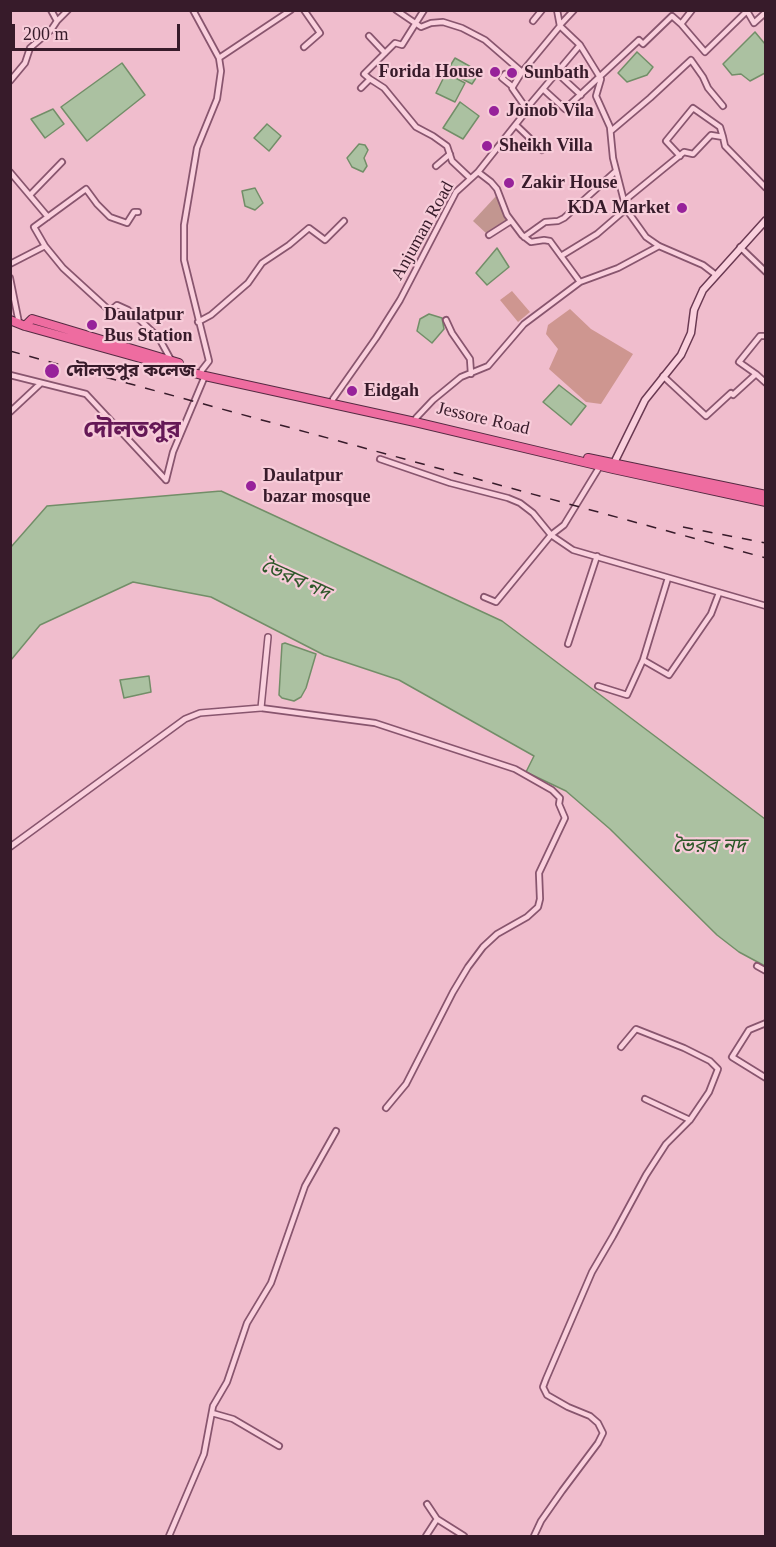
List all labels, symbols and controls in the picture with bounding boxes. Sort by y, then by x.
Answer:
scale bar [15,12,183,50]
text: 200 m [23,24,69,44]
place label: Forida House [378,61,483,83]
place label: Sunbath [524,62,589,84]
marker: Forida House [488,65,502,79]
marker: Sunbath [505,66,519,80]
place label: Joinob Vila [506,100,594,122]
marker: Joinob Vila [487,104,501,118]
place label: Sheikh Villa [499,135,593,157]
marker: Sheikh Villa [480,139,494,153]
place label: Zakir House [521,172,618,194]
marker: Zakir House [502,176,516,190]
street label: Anjuman Road [387,178,459,284]
place label: KDA Market [568,197,670,219]
marker: KDA Market [675,201,689,215]
place label: Daulatpur Bus Station [104,304,193,346]
marker: Daulatpur Bus Station [85,318,99,332]
place label: দৌলতপুর কলেজ [66,360,195,382]
marker: দৌলতপুর কলেজ [43,362,61,380]
place label: Eidgah [364,380,419,402]
marker: Eidgah [345,384,359,398]
street label: Jessore Road [435,398,531,440]
district label: দৌলতপুর [83,417,181,445]
place label: Daulatpur bazar mosque [263,465,370,508]
marker: Daulatpur bazar mosque [244,479,258,493]
water label: ভৈরব নদ [257,554,333,606]
water label: ভৈরব নদ [672,835,746,859]

